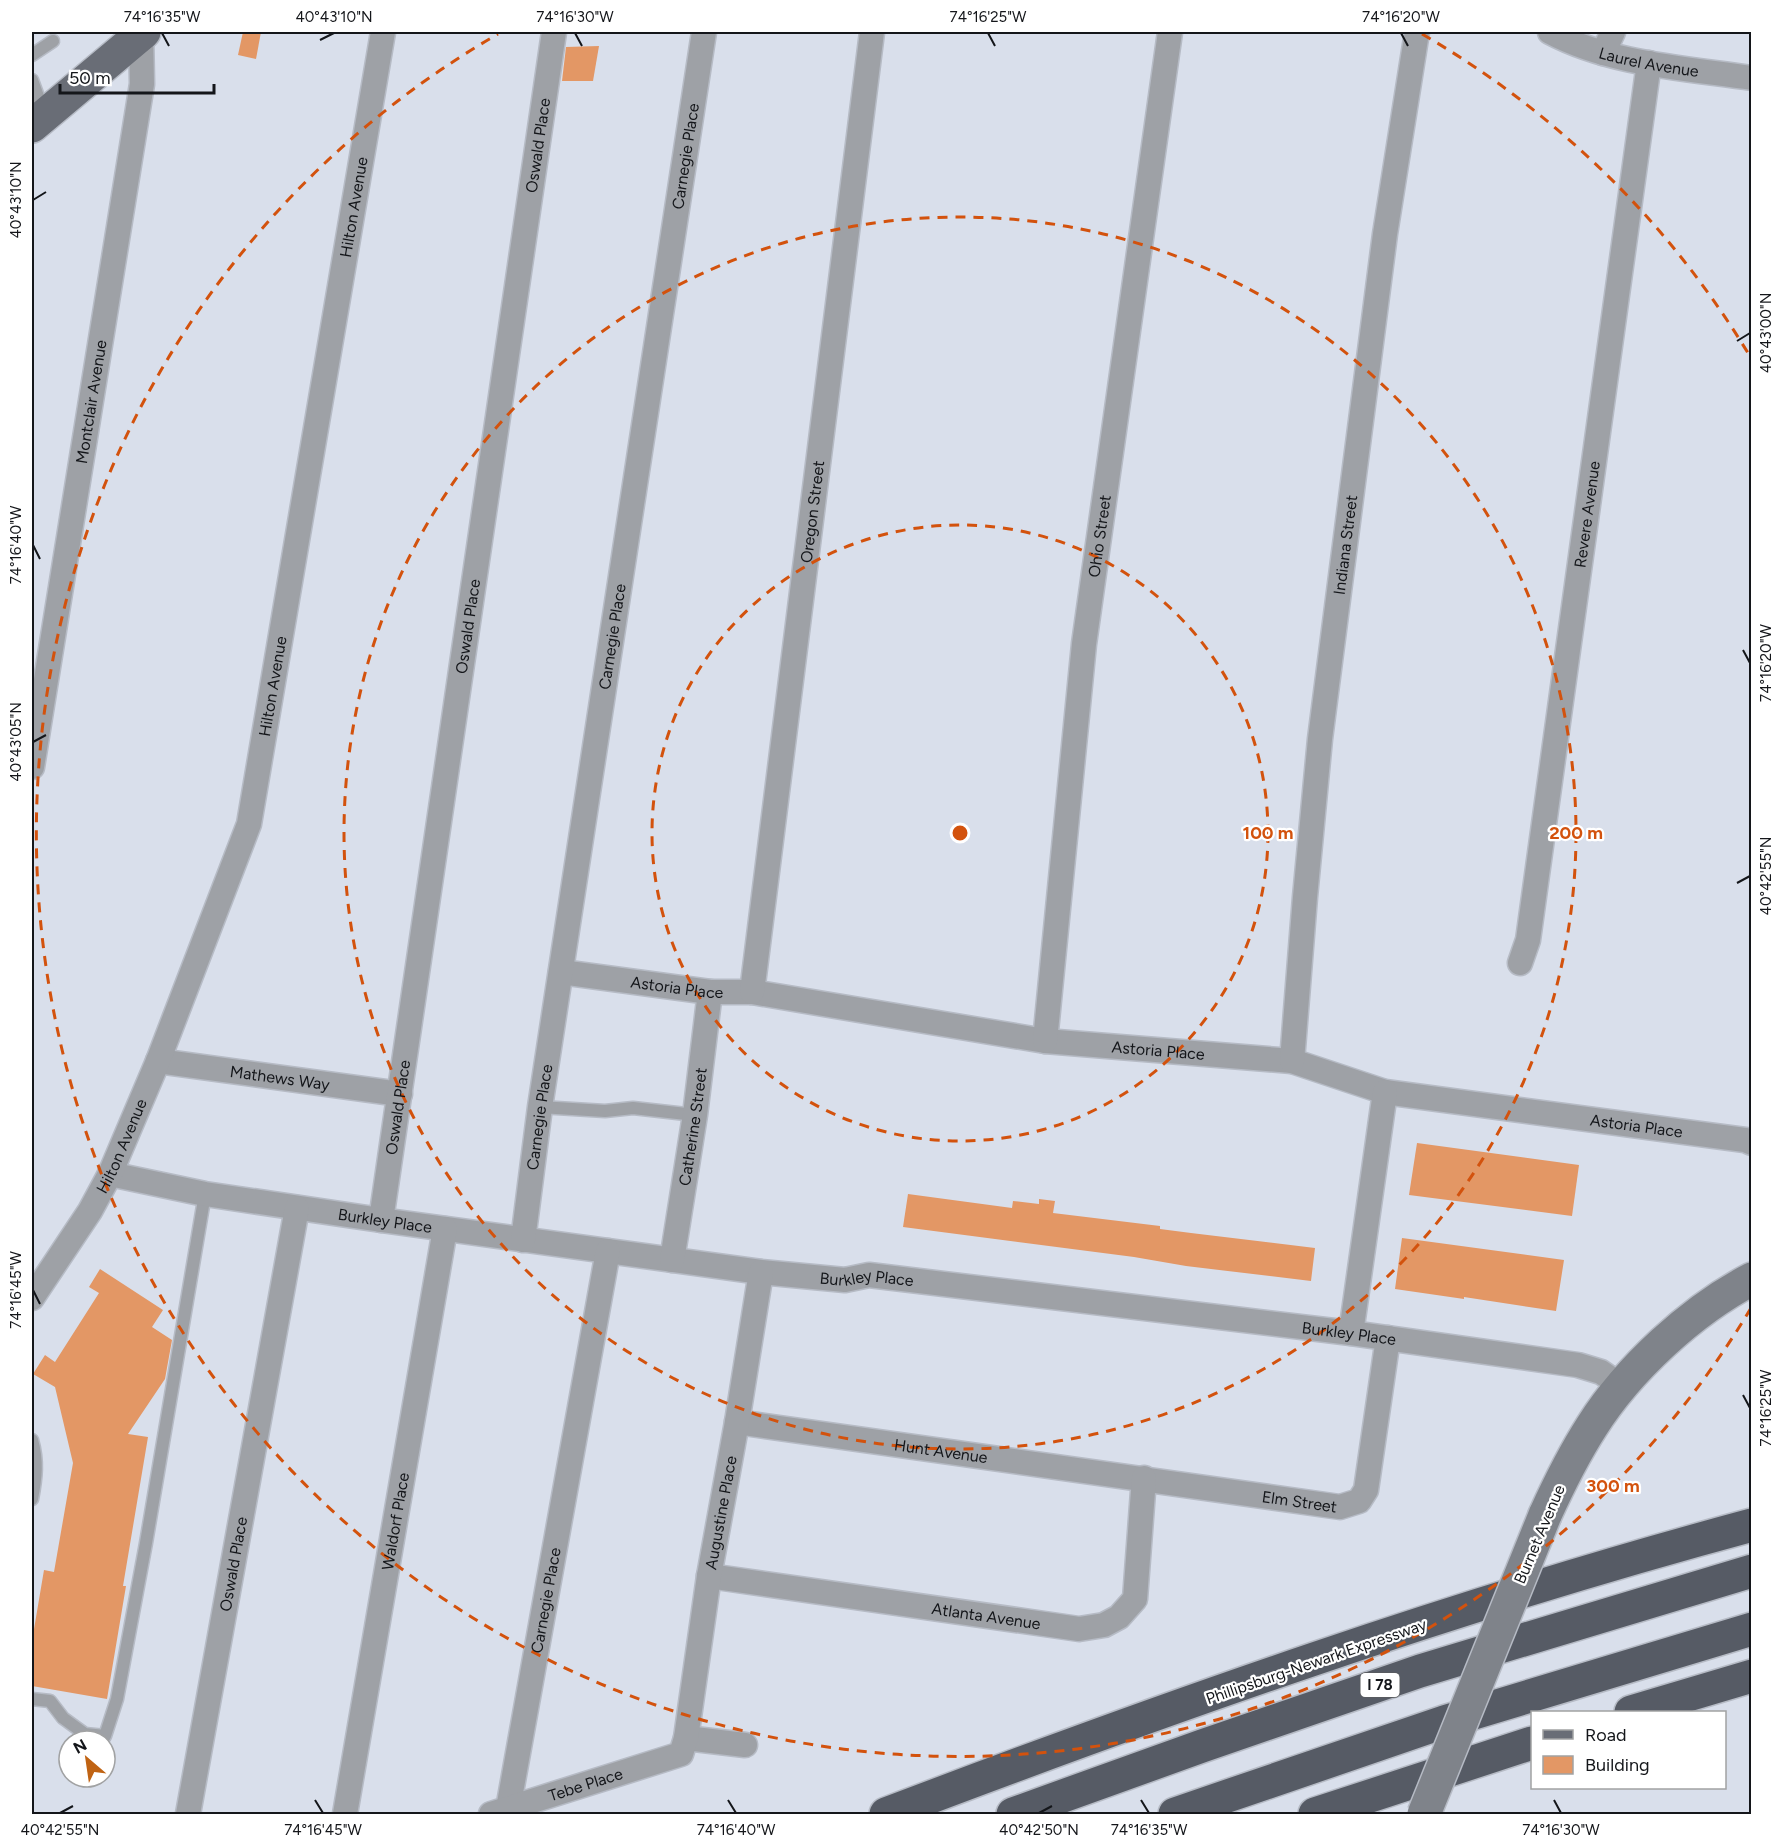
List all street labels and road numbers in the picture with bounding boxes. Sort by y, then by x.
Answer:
street label: Laurel Avenue [1597,43,1700,81]
street label: Oswald Place [522,96,554,194]
street label: Carnegie Place [668,102,703,210]
street label: Hilton Avenue [336,155,372,259]
street label: Montclair Avenue [72,338,111,465]
street label: Oregon Street [797,459,828,564]
street label: Revere Avenue [1570,460,1604,569]
street label: Ohio Street [1084,494,1115,579]
street label: Indiana Street [1330,494,1361,596]
street label: Oswald Place [452,577,484,675]
street label: Carnegie Place [595,582,630,691]
street label: Hilton Avenue [255,634,291,738]
street label: Astoria Place [629,972,724,1002]
street label: Astoria Place [1111,1037,1206,1064]
street label: Oswald Place [382,1058,414,1156]
street label: Mathews Way [229,1062,331,1094]
street label: Carnegie Place [523,1062,556,1171]
street label: Catherine Street [675,1067,711,1187]
street label: Hilton Avenue [92,1096,151,1197]
street label: Astoria Place [1589,1110,1684,1142]
street label: Burkley Place [337,1205,433,1237]
street label: Burkley Place [819,1266,915,1290]
street label: Burkley Place [1301,1318,1398,1349]
street label: Hunt Avenue [893,1435,989,1467]
street label: Augustine Place [701,1454,741,1571]
street label: Waldorf Place [378,1471,413,1572]
street label: Burnet Avenue [1510,1482,1569,1587]
street label: Elm Street [1261,1487,1338,1516]
street label: Oswald Place [216,1515,251,1613]
street label: Carnegie Place [527,1546,565,1655]
street label: Atlanta Avenue [930,1599,1042,1633]
street label: Phillipsburg-Newark Expressway [1203,1614,1430,1708]
road number: I 78 [1360,1673,1400,1697]
street label: Tebe Place [546,1764,625,1805]

